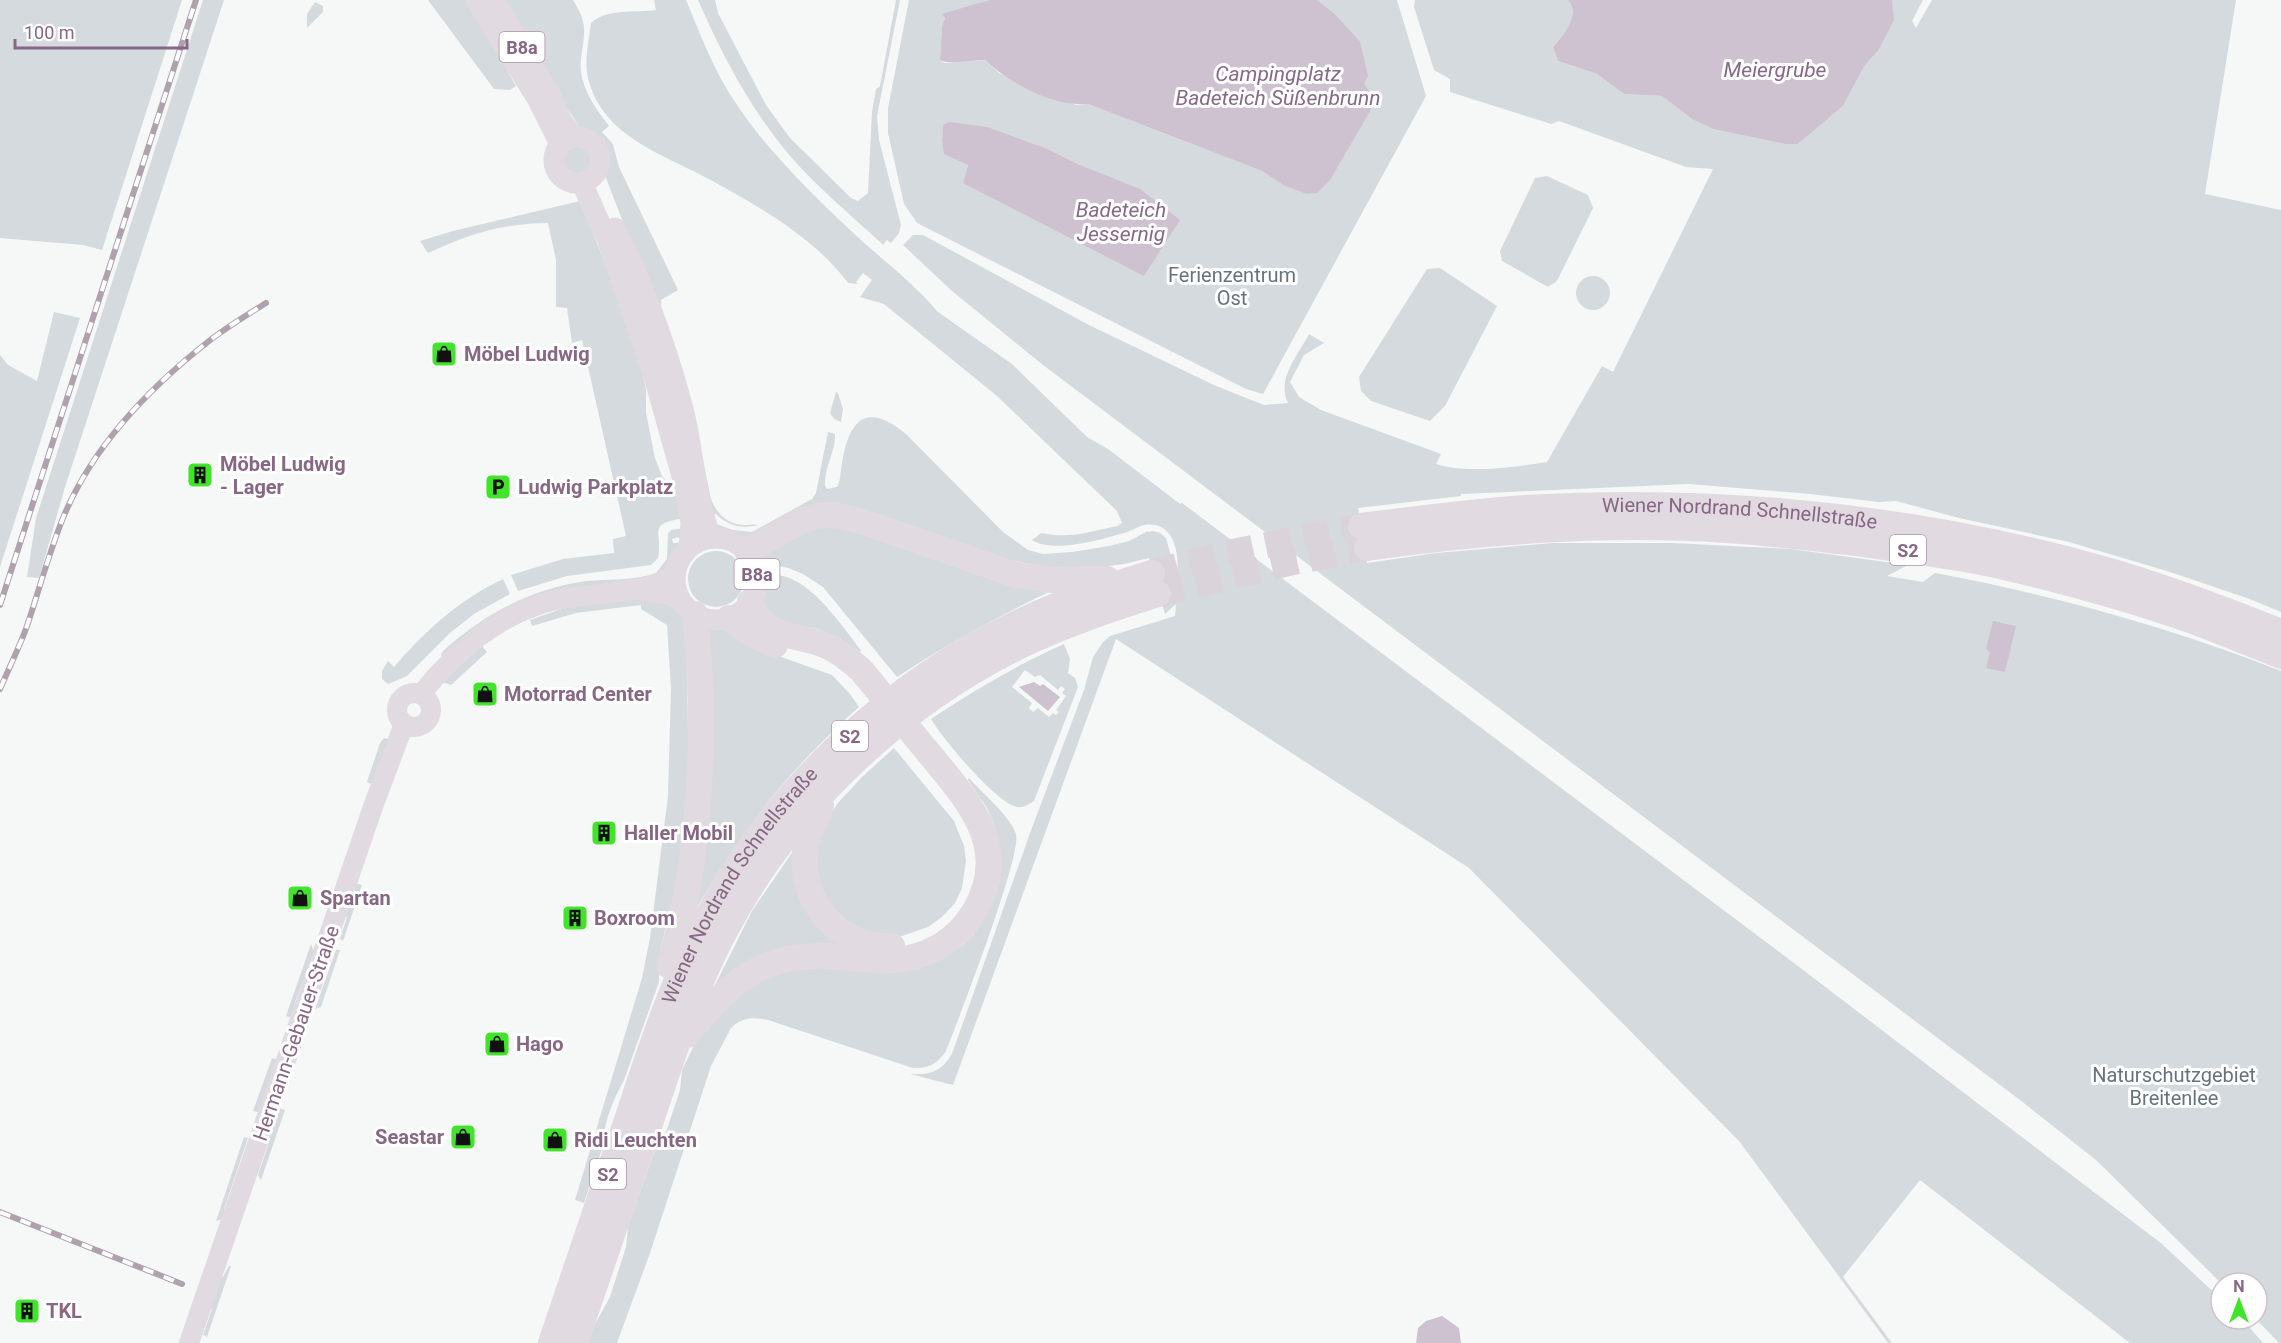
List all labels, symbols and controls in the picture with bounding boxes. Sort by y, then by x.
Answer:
scale bar [15,12,188,50]
text: 100 m [24,22,75,43]
road number: B8a [500,32,544,62]
water label: Meiergrube [1724,58,1827,82]
water label: Campingplatz Badeteich Süßenbrunn [1175,62,1381,110]
water label: Badeteich Jessernig [1076,198,1166,246]
park label: Ferienzentrum Ost [1168,263,1296,310]
shop icon: Möbel Ludwig [429,339,459,369]
place label: Möbel Ludwig [464,342,590,366]
place label: Möbel Ludwig - Lager [220,452,346,499]
building icon: Möbel Ludwig - Lager [185,460,215,490]
parking icon: Ludwig Parkplatz [483,472,513,502]
place label: Ludwig Parkplatz [518,475,673,499]
street label: Wiener Nordrand Schnellstraße [1602,493,1879,534]
road number: S2 [1890,535,1926,565]
road number: B8a [734,559,780,589]
shop icon: Motorrad Center [470,679,500,709]
place label: Motorrad Center [504,682,653,706]
road number: S2 [832,721,868,751]
street label: Wiener Nordrand Schnellstraße [657,762,822,1007]
building icon: Haller Mobil [589,818,619,848]
place label: Haller Mobil [624,821,733,845]
shop icon: Spartan [285,883,315,913]
place label: Spartan [320,886,391,910]
building icon: Boxroom [560,903,590,933]
place label: Boxroom [594,906,675,930]
street label: Hermann-Gebauer-Straße [248,922,344,1144]
shop icon: Hago [482,1029,512,1059]
place label: Hago [516,1032,564,1056]
park label: Naturschutzgebiet Breitenlee [2092,1063,2256,1110]
shop icon: Seastar [448,1122,478,1152]
place label: Seastar [375,1125,445,1149]
shop icon: Ridi Leuchten [540,1125,570,1155]
place label: Ridi Leuchten [574,1128,697,1152]
road number: S2 [590,1159,626,1189]
north arrow [2209,1271,2269,1331]
text: N [2233,1277,2245,1296]
building icon: TKL [12,1296,42,1326]
place label: TKL [46,1299,82,1323]

